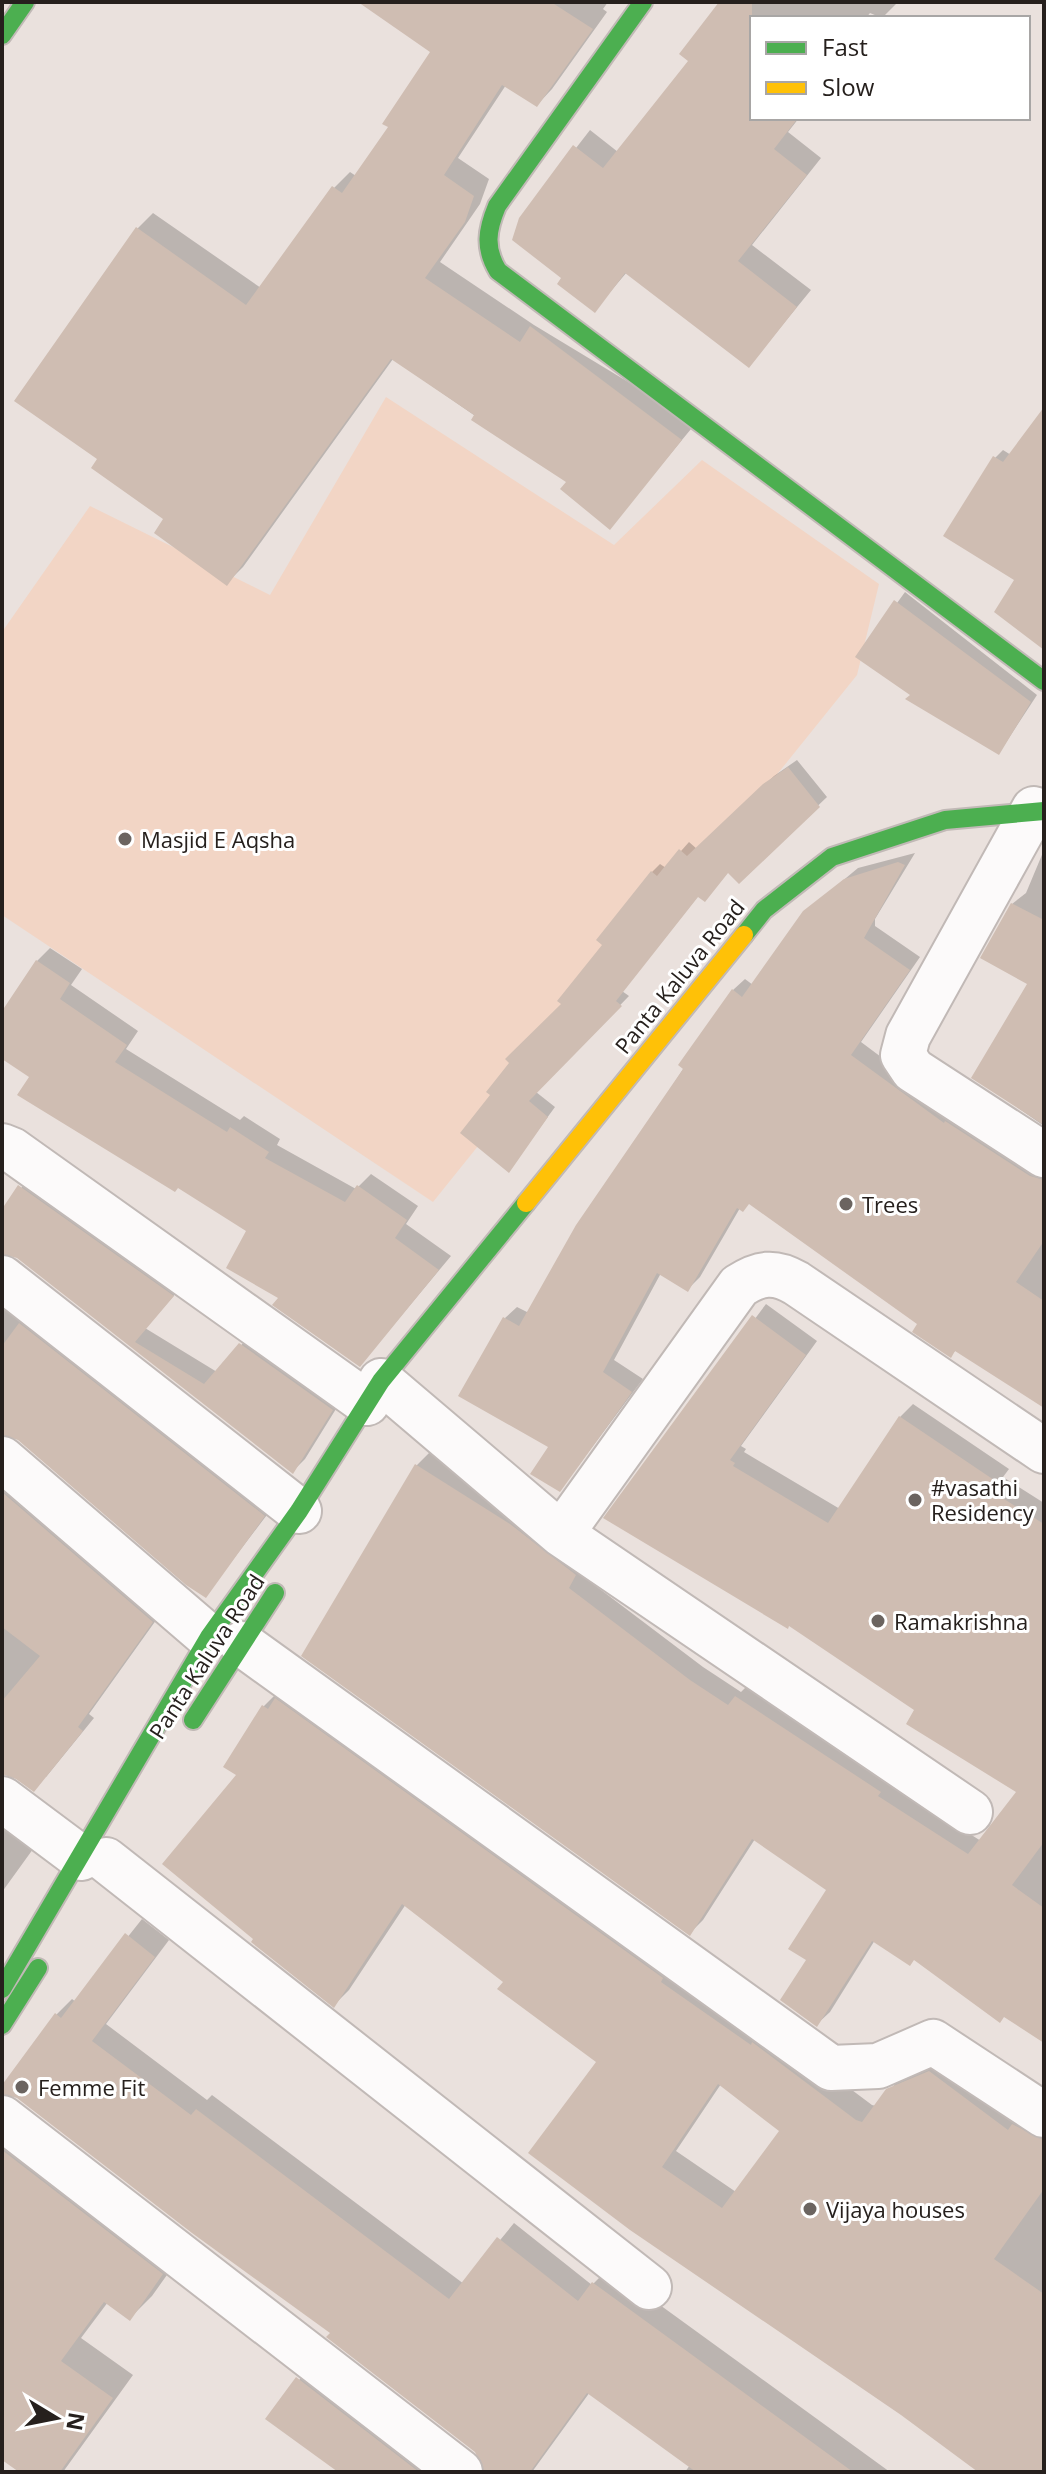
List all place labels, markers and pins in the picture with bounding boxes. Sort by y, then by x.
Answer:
place label: Masjid E Aqsha [141,824,295,854]
marker: Masjid E Aqsha [116,830,134,848]
place label: Trees [862,1189,918,1219]
marker: Trees [837,1195,855,1213]
place label: #vasathi Residency [931,1472,1035,1527]
marker: #vasathi Residency [906,1491,924,1509]
place label: Ramakrishna [894,1606,1028,1636]
marker: Ramakrishna [869,1612,887,1630]
place label: Femme Fit [38,2072,145,2102]
marker: Femme Fit [13,2078,31,2096]
place label: Vijaya houses [826,2194,965,2224]
marker: Vijaya houses [801,2200,819,2218]

